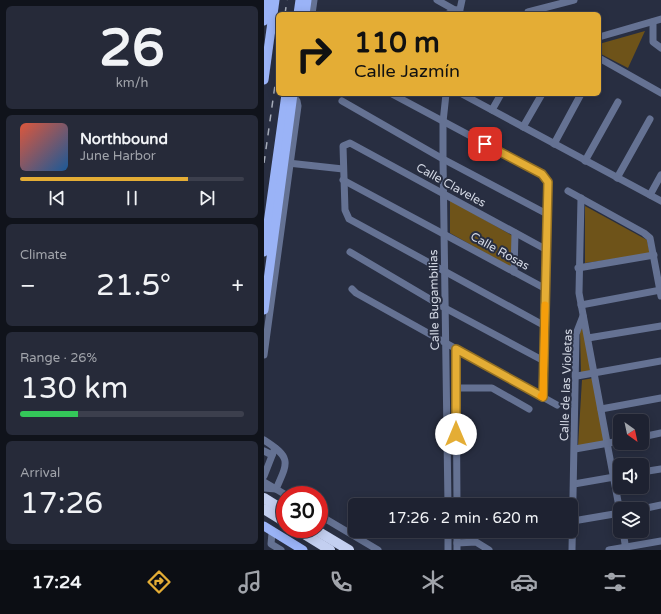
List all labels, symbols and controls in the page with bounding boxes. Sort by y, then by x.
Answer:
text: 26 [99,17,165,80]
text: 110 m [354,26,440,60]
icon: right [288,28,340,80]
text: Calle Jazmín [354,60,460,82]
text: km/h [116,75,148,91]
pin [468,127,502,161]
text: Northbound [80,130,168,148]
icon: arrive [474,133,496,155]
text: June Harbor [80,148,156,164]
street label: Calle Claveles [414,160,489,210]
icon: previous [46,187,68,209]
icon: pause [121,187,143,209]
icon: next [196,187,218,209]
street label: Calle Rosas [468,229,532,273]
text: Climate [20,247,67,263]
street label: Calle Bugambilias [426,249,442,351]
text: 21.5° [96,267,171,304]
text: − [20,273,36,299]
text: + [232,273,244,299]
street label: Calle de las Violetas [557,328,575,441]
text: Range · 26% [20,350,97,366]
text: 130 km [20,370,128,407]
position arrow [435,413,477,455]
north arrow [613,414,649,450]
map controls [613,414,649,538]
button: sound [613,458,649,494]
text: Arrival [20,465,60,481]
text: 17:26 [20,485,103,522]
speed limit sign: 30 [276,486,328,538]
button: layers [613,502,649,538]
text: 17:26 · 2 min · 620 m [388,509,538,527]
icon: directions [145,568,173,596]
icon: music [236,568,264,596]
icon: phone [327,568,355,596]
icon: climate [419,568,447,596]
icon: car [510,568,538,596]
icon: filters [601,568,629,596]
text: 17:24 [32,571,82,593]

